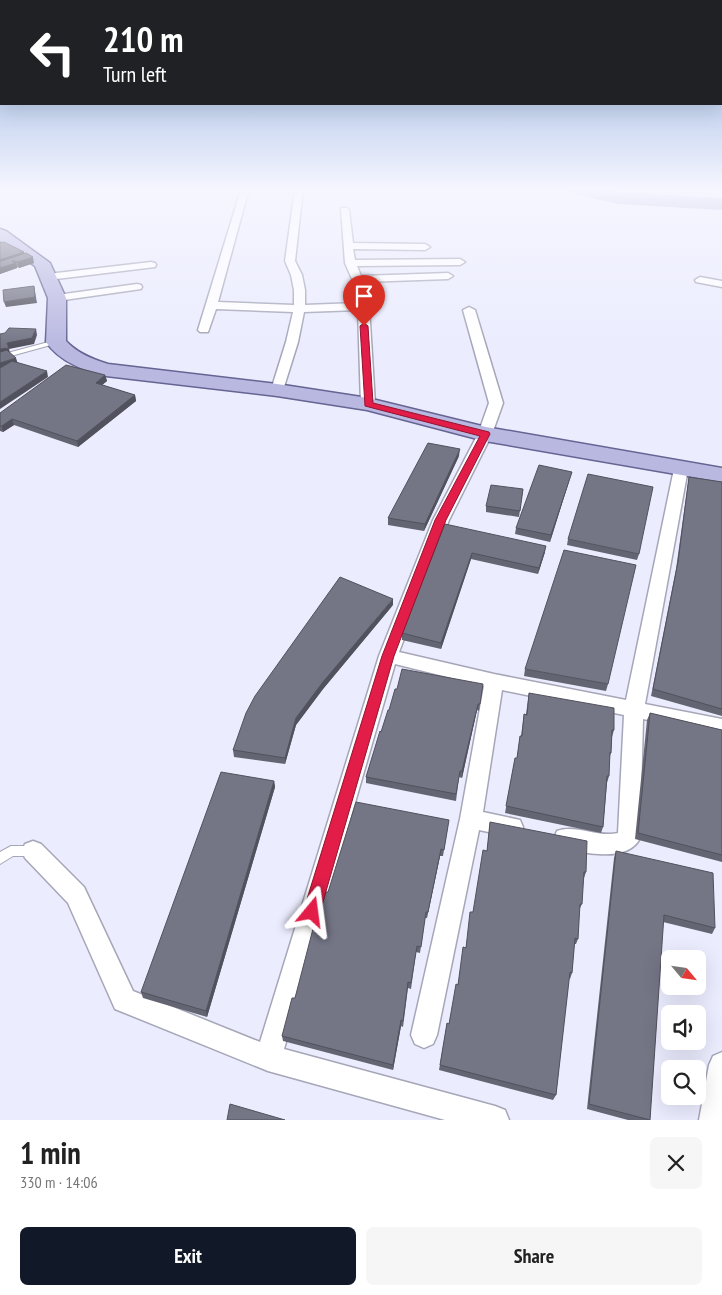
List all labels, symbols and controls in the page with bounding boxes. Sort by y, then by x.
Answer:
text: 210 m [103,16,184,62]
icon: left [20,20,85,85]
text: Turn left [103,60,167,88]
pin [343,275,385,326]
icon: arrive [350,282,378,310]
position arrow [285,885,337,937]
north arrow [661,950,706,995]
map controls [661,950,706,1105]
button: sound [661,1005,706,1050]
button: search [661,1060,706,1105]
text: 1 min [20,1133,81,1172]
button: close [650,1137,702,1189]
text: 330 m · 14:06 [20,1172,98,1192]
button: Exit [20,1227,356,1285]
button: Share [366,1227,702,1285]

